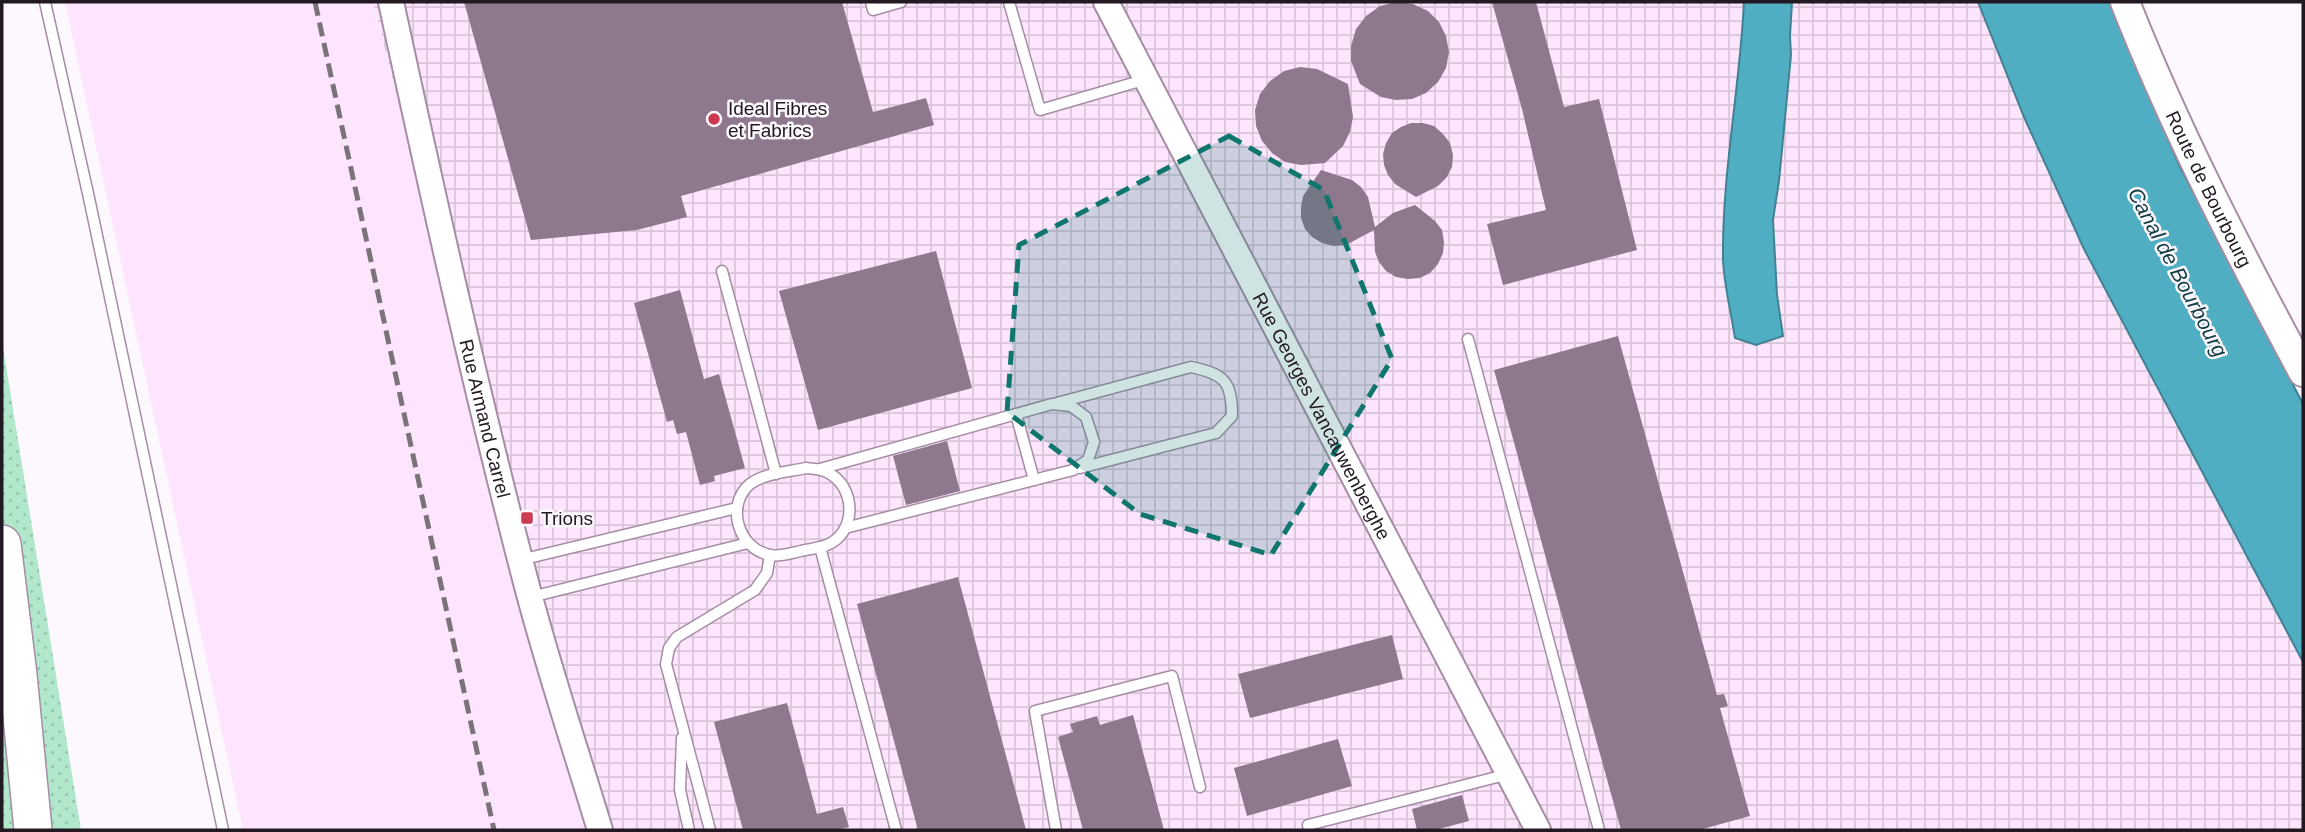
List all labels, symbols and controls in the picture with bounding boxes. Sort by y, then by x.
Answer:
place label: Ideal Fibres et Fabrics [728,98,827,141]
street label: Route de Bourbourg [2162,107,2256,271]
marker: Ideal Fibres et Fabrics [706,111,722,127]
water label: Canal de Bourbourg [2124,184,2232,361]
street label: Rue Georges Vancauwenberghe [1249,289,1395,543]
street label: Rue Armand Carrel [456,337,514,500]
place label: Trions [541,508,593,529]
marker: Trions [519,510,535,526]

